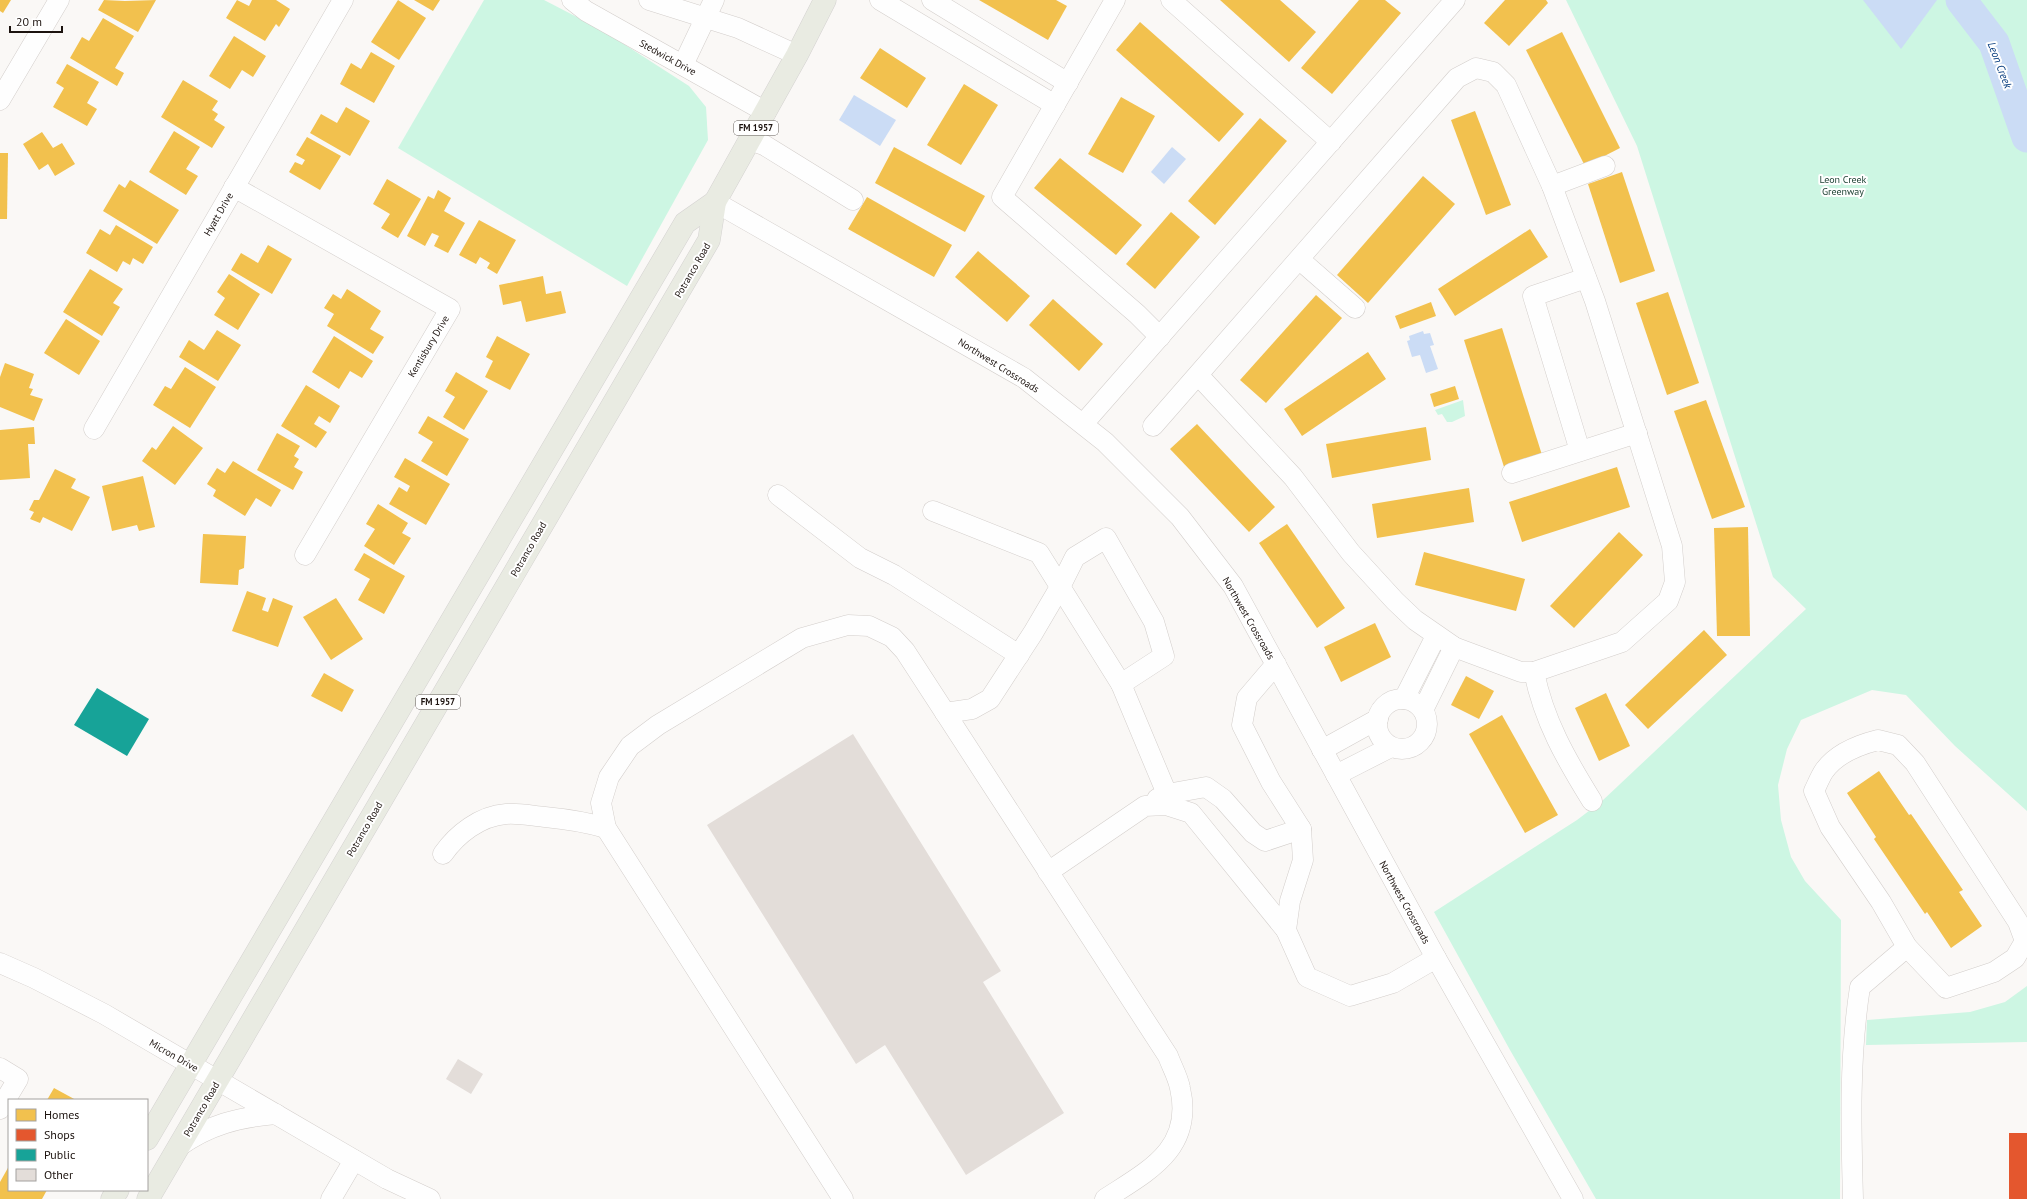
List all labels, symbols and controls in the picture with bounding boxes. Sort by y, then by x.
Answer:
scale bar [10,8,62,34]
text: 20 m [16,14,42,29]
street label: Stedwick Drive [637,36,699,78]
water label: Leon Creek [1985,40,2016,91]
road number: FM 1957 [734,121,778,135]
park label: Leon Creek Greenway [1820,173,1867,198]
street label: Hyatt Drive [201,190,236,238]
street label: Potranco Road [671,240,713,300]
street label: Kentisbury Drive [405,313,452,380]
street label: Northwest Crossroads [956,335,1042,396]
street label: Potranco Road [507,519,549,579]
street label: Northwest Crossroads [1220,575,1278,662]
road number: FM 1957 [416,695,460,709]
street label: Potranco Road [343,799,385,859]
street label: Northwest Crossroads [1376,858,1433,946]
street label: Micron Drive [147,1036,201,1075]
street label: Potranco Road [180,1079,222,1139]
legend [8,1099,148,1191]
text: Homes [44,1107,79,1122]
text: Shops [44,1127,75,1142]
text: Public [44,1147,76,1162]
text: Other [44,1167,73,1182]

